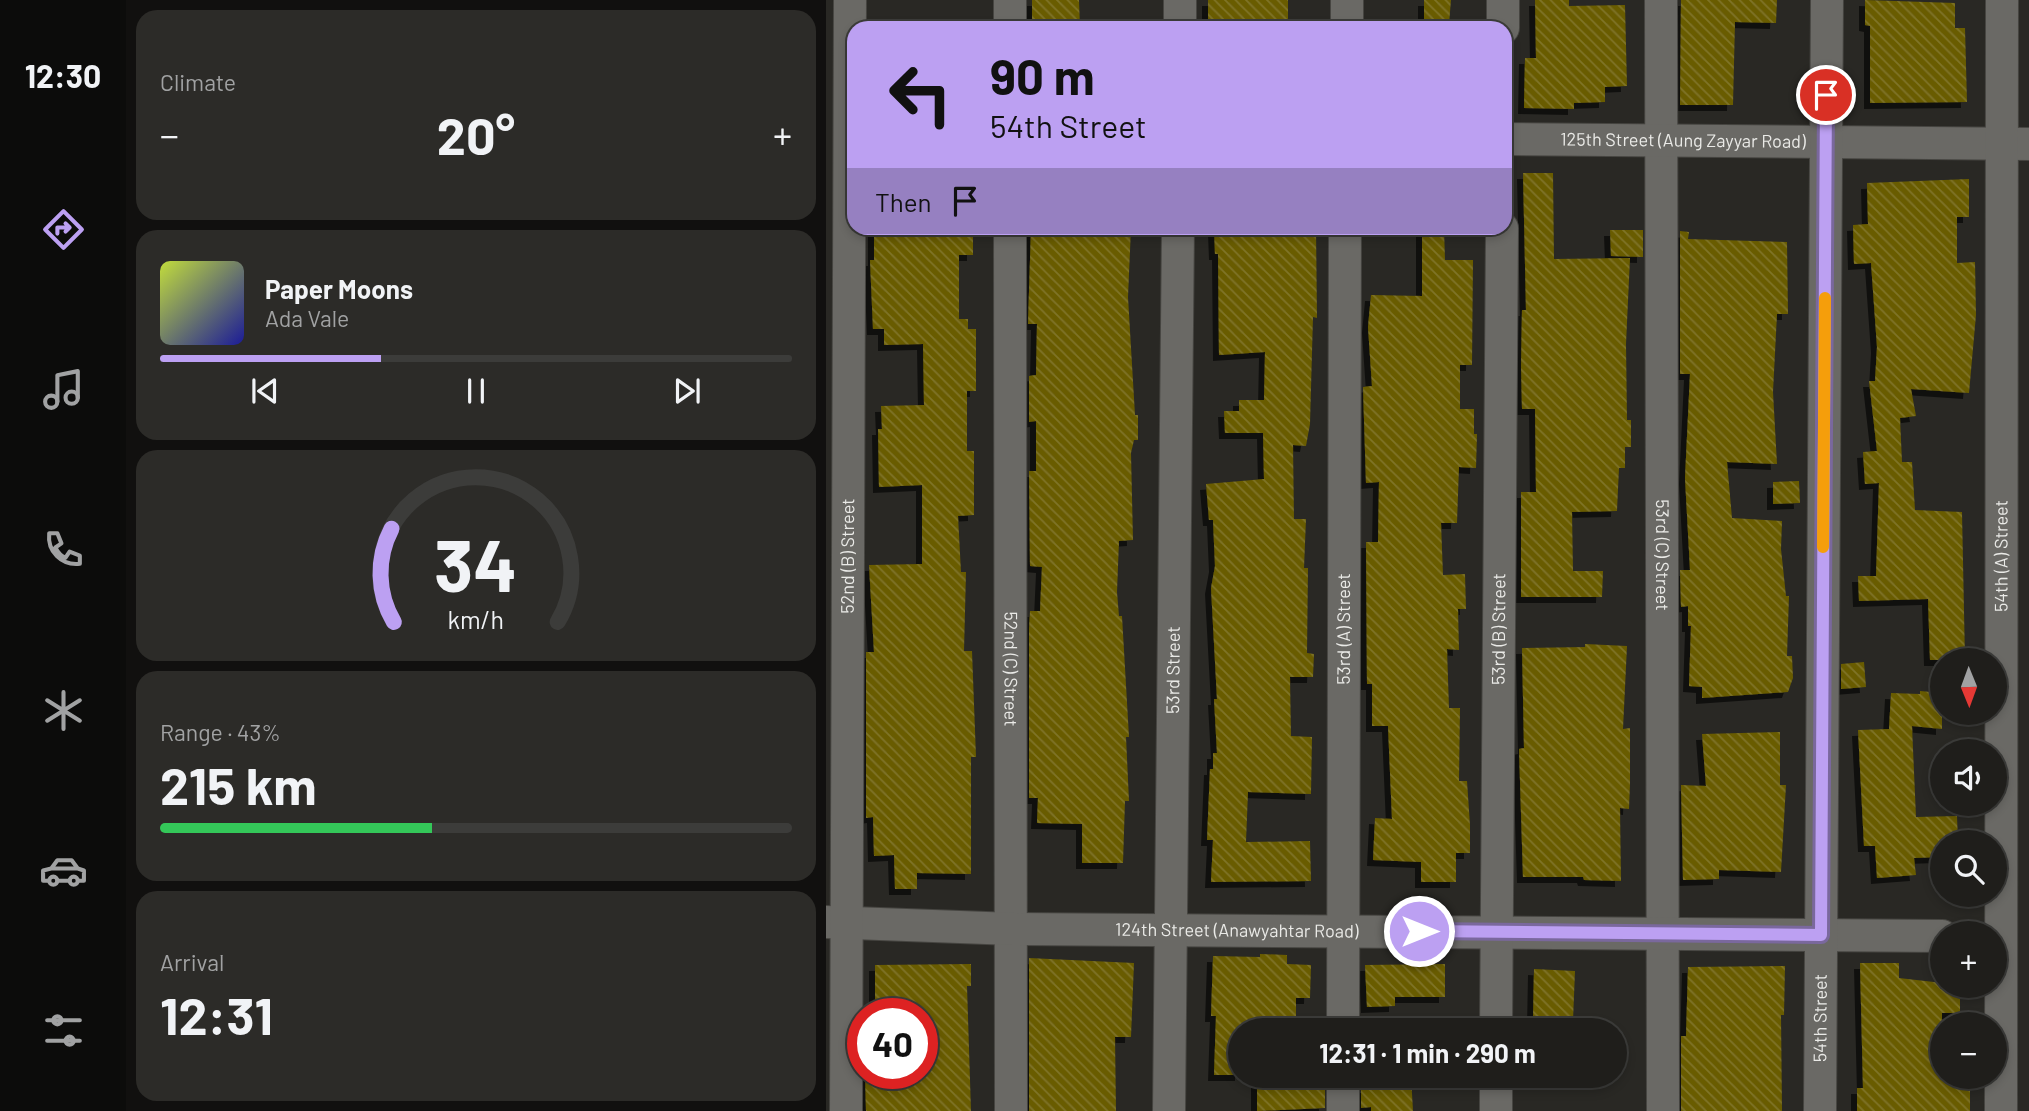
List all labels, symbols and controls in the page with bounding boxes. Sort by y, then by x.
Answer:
text: 90 m [990,46,1095,105]
icon: left [875,49,966,140]
text: 12:30 [25,56,101,94]
pin [1796,65,1856,125]
text: Climate [160,68,236,96]
icon: arrive [1807,76,1845,114]
text: 20° [437,103,515,165]
text: 54th Street [990,106,1147,144]
text: − [160,111,179,157]
text: + [773,111,792,157]
street label: 125th Street (Aung Zayyar Road) [1560,128,1806,152]
icon: arrive [946,182,984,220]
text: Then [875,186,932,217]
icon: directions [39,205,88,254]
text: Paper Moons [265,273,413,304]
text: Ada Vale [265,304,349,332]
icon: music [39,365,88,414]
icon: previous [246,372,284,410]
icon: pause [457,372,495,410]
icon: next [668,372,706,410]
street label: 52nd (B) Street [836,498,858,614]
street label: 53rd (C) Street [1652,499,1674,611]
street label: 54th (A) Street [1989,500,2012,612]
text: 34 [434,519,518,607]
icon: phone [39,525,88,574]
street label: 53rd (A) Street [1332,573,1354,685]
street label: 53rd (B) Street [1487,573,1509,685]
text: km/h [448,603,504,633]
street label: 52nd (C) Street [1000,611,1023,727]
street label: 53rd Street [1161,626,1184,714]
north arrow [1930,648,2007,724]
map controls [1930,648,2007,1089]
icon: climate [39,686,88,735]
text: Range · 43% [160,718,281,746]
button: sound [1930,739,2007,816]
text: 215 km [160,753,317,815]
button: search [1930,830,2007,907]
icon: car [39,846,88,895]
position arrow [1382,894,1456,968]
street label: 124th Street (Anawyahtar Road) [1115,918,1359,942]
button: + [1930,921,2007,998]
text: Arrival [160,948,224,976]
street label: 54th Street [1808,974,1831,1062]
text: 12:31 [160,983,273,1045]
speed limit sign: 40 [847,998,938,1089]
icon: filters [39,1006,88,1055]
button: − [1930,1012,2007,1089]
text: 12:31 · 1 min · 290 m [1319,1037,1536,1068]

